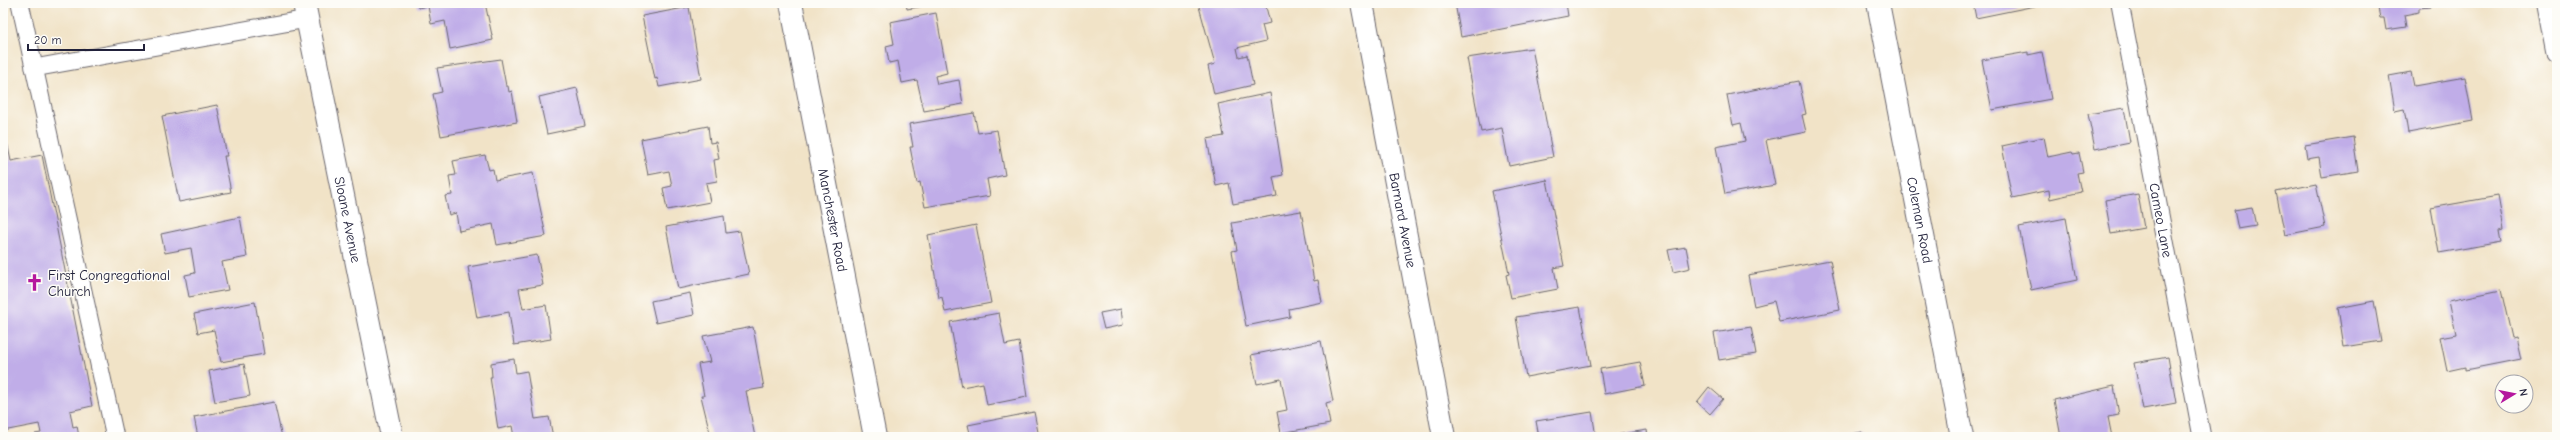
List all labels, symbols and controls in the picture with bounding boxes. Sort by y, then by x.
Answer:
scale bar [28,26,144,52]
text: 20 m [34,33,62,47]
street label: Manchester Road [815,167,851,273]
street label: Barnard Avenue [1386,171,1420,269]
street label: Sloane Avenue [331,175,365,264]
street label: Coleman Road [1903,175,1937,265]
street label: Cameo Lane [2146,182,2176,259]
place label: First Congregational Church [48,267,170,300]
church icon: First Congregational Church [25,273,45,293]
north arrow [2494,374,2534,414]
text: N [2516,388,2530,397]

